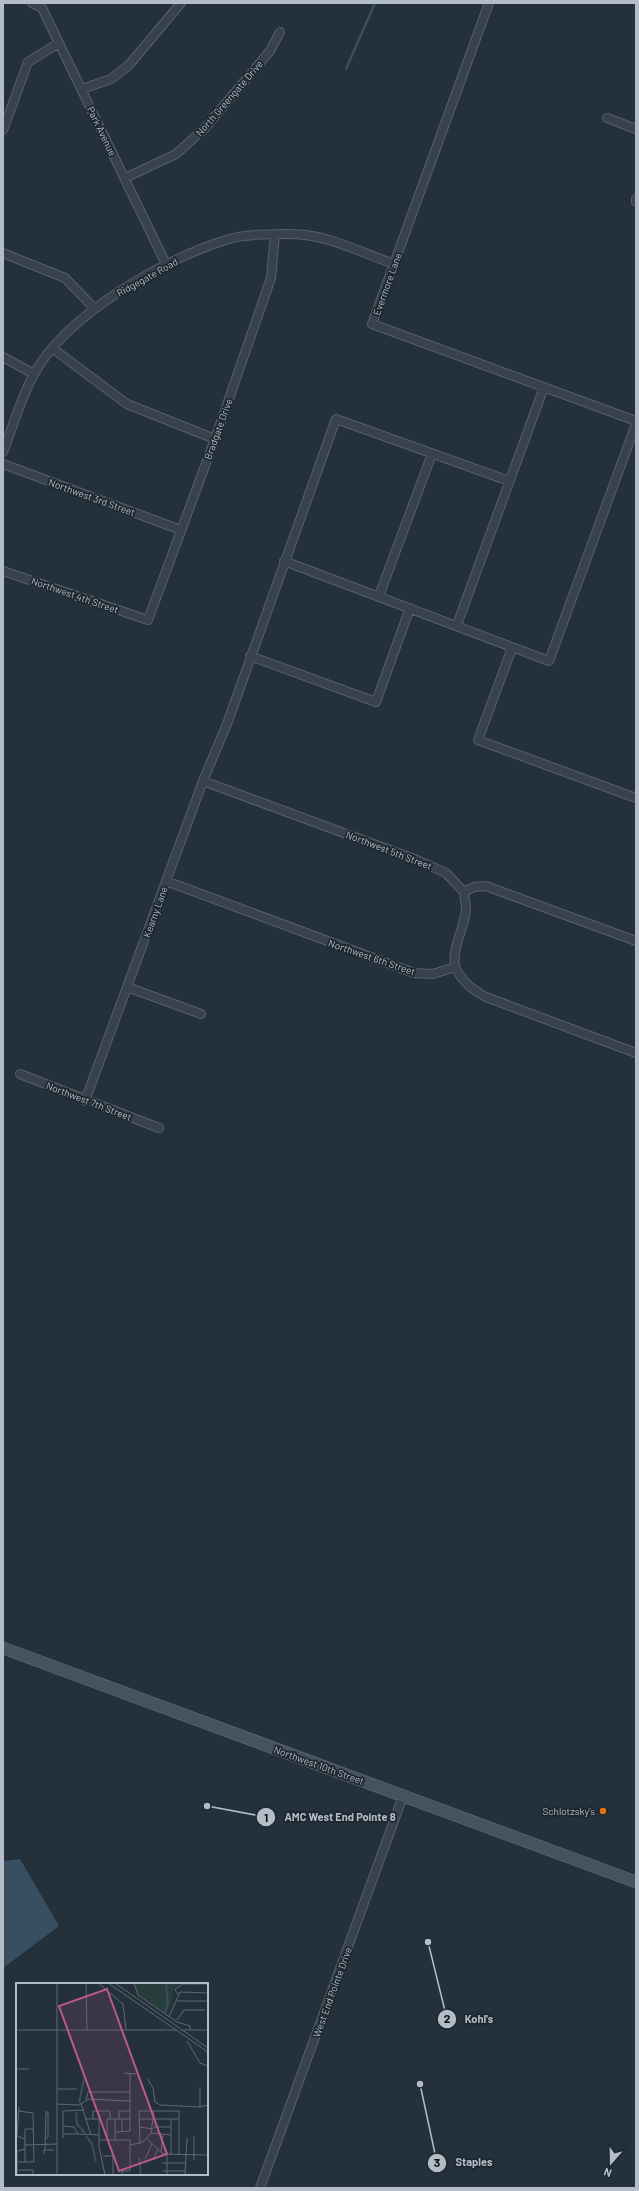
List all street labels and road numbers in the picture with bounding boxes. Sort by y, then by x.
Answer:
street label: North Greengate Drive [193,58,265,138]
street label: Park Avenue [85,104,119,158]
street label: Evermore Lane [370,251,404,317]
street label: Ridgegate Road [114,255,180,299]
street label: Bradgate Drive [201,397,235,461]
street label: Northwest 3rd Street [47,476,137,518]
street label: Northwest 4th Street [30,574,121,616]
street label: Northwest 5th Street [344,828,434,872]
street label: Kearny Lane [140,885,170,939]
street label: Northwest 6th Street [327,936,417,978]
street label: Northwest 7th Street [45,1079,134,1123]
street label: Northwest 10th Street [272,1743,366,1787]
street label: West End Pointe Drive [310,1945,354,2039]

